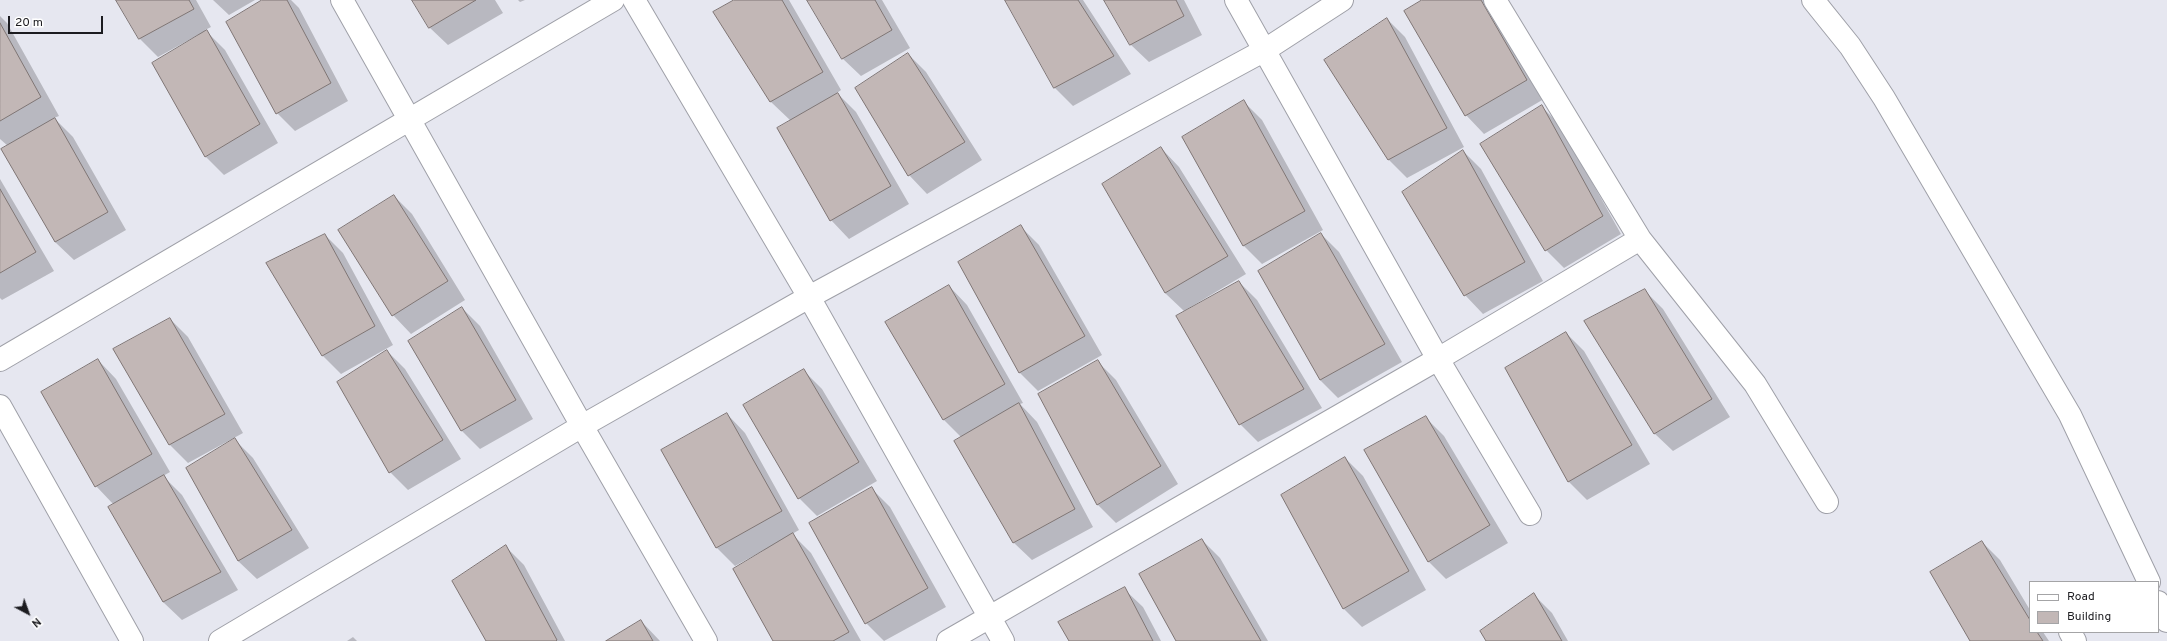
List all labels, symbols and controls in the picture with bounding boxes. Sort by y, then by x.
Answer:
scale bar [10,8,105,34]
text: 20 m [15,15,43,31]
legend [2029,581,2159,633]
text: Road [2067,589,2095,605]
north arrow [8,593,48,633]
text: Building [2067,609,2111,625]
text: N [28,614,43,630]

